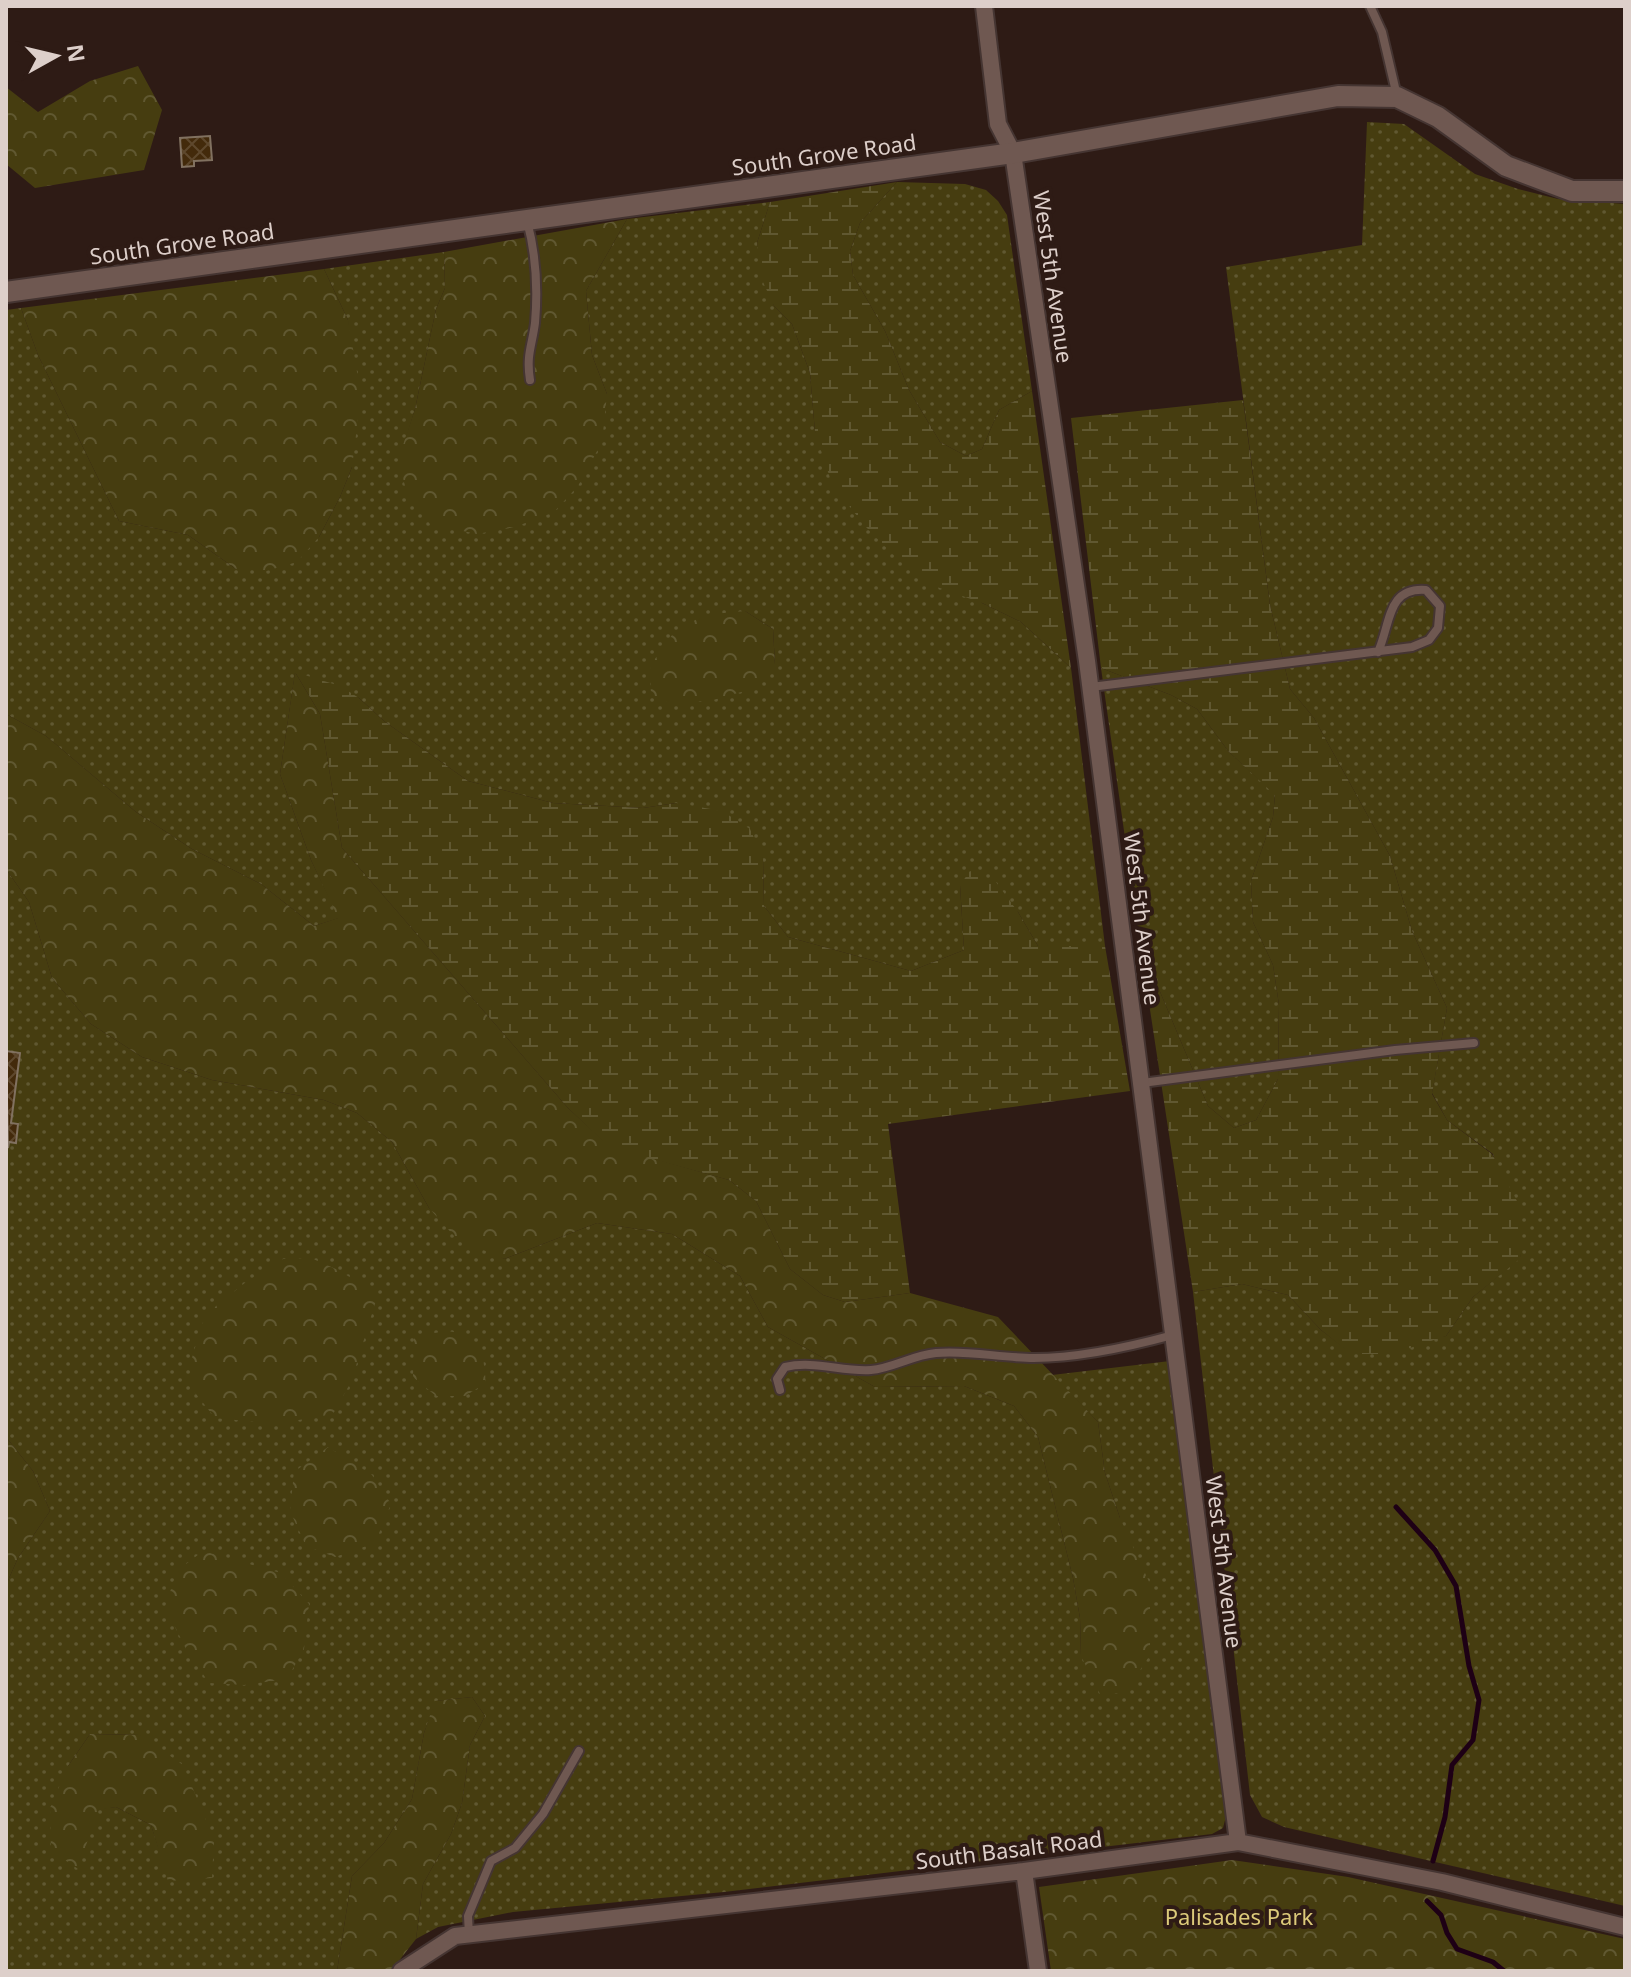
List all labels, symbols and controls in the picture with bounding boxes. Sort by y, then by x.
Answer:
north arrow [16,16,96,96]
text: N [61,42,93,64]
street label: South Grove Road [730,126,918,182]
street label: West 5th Avenue [1027,189,1081,365]
street label: South Grove Road [88,215,276,271]
street label: West 5th Avenue [1118,831,1168,1007]
street label: West 5th Avenue [1200,1474,1250,1650]
street label: South Basalt Road [914,1823,1104,1875]
park label: Palisades Park [1165,1901,1314,1931]

